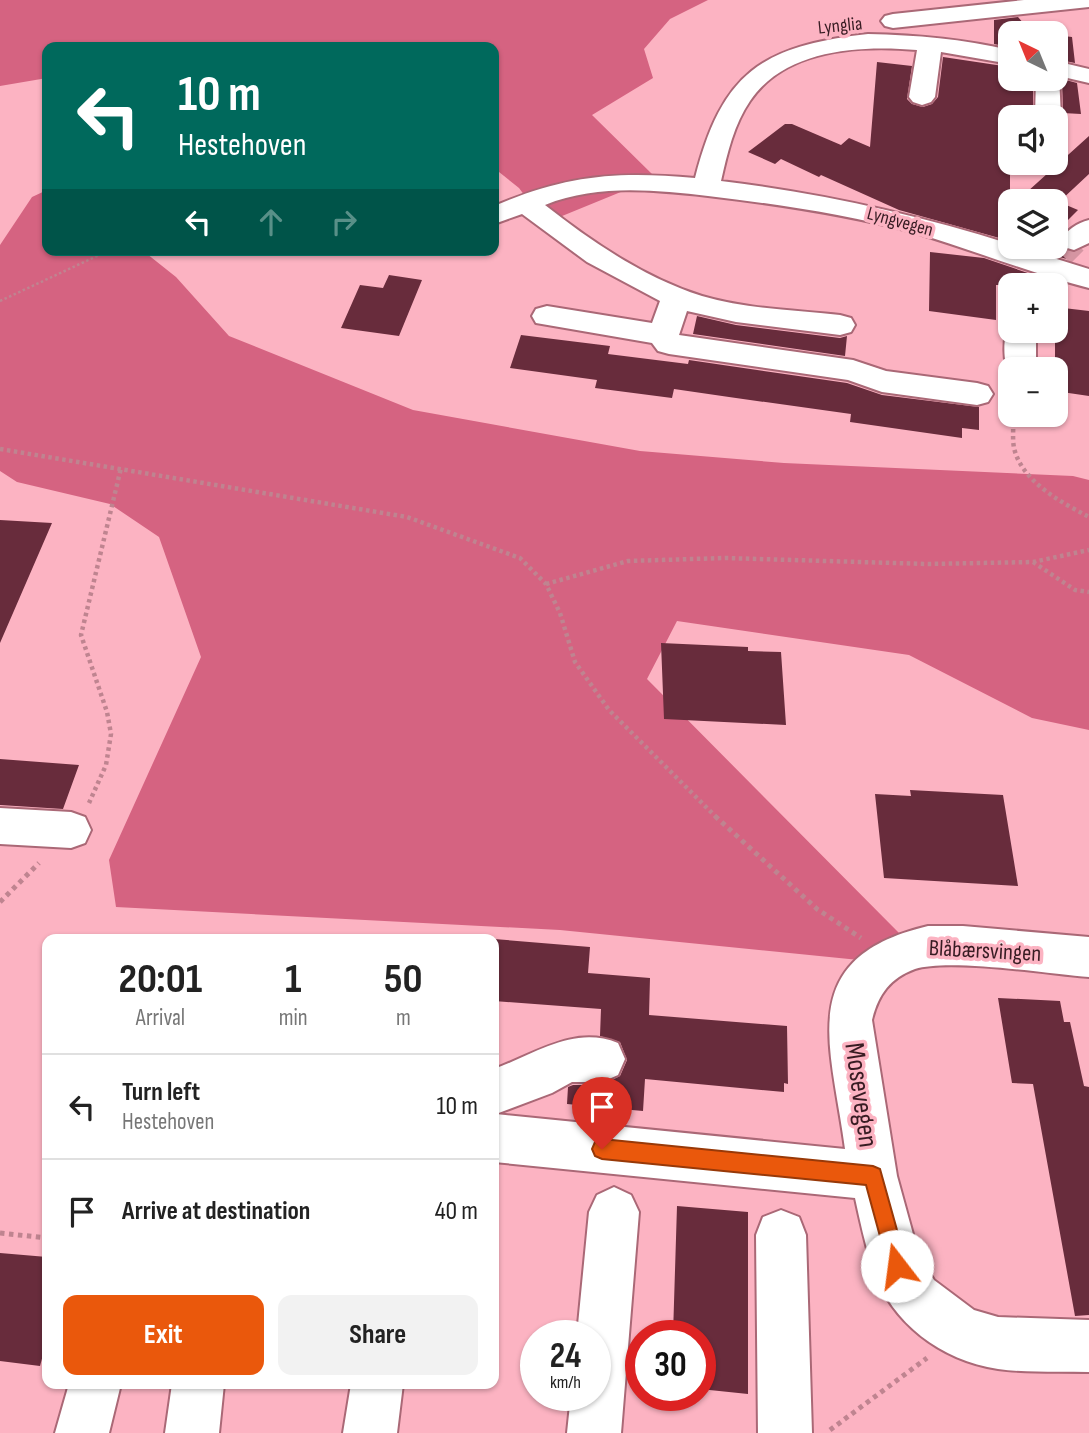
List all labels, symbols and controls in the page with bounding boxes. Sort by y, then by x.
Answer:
street label: Lynglia [817,12,863,40]
north arrow [998,21,1068,91]
map controls [998,21,1068,427]
text: 10 m [178,66,261,125]
icon: left [63,70,154,161]
button: sound [998,105,1068,175]
text: Hestehoven [178,126,306,165]
button: layers [998,189,1068,259]
street label: Lyngvegen [864,202,936,242]
icon: left [179,203,217,241]
icon: ahead [252,203,290,241]
icon: right [325,203,363,241]
button: + [998,273,1068,343]
button: − [998,357,1068,427]
street label: Blåbærsvingen [928,934,1042,968]
text: 20:01 [118,954,202,1005]
text: 1 [285,954,301,1005]
text: 50 [384,954,423,1005]
text: Arrival [136,1004,185,1032]
text: min [279,1004,308,1032]
text: m [396,1004,411,1032]
street label: Mosevegen [837,1040,885,1150]
text: Turn left [122,1077,200,1108]
pin [572,1077,632,1149]
icon: left [63,1088,101,1126]
icon: arrive [583,1088,621,1126]
text: 10 m [436,1091,478,1122]
text: Hestehoven [122,1108,214,1136]
icon: arrive [63,1193,101,1231]
text: Arrive at destination [122,1196,310,1227]
text: 40 m [435,1196,478,1227]
position arrow [860,1229,934,1303]
button: Exit [63,1295,264,1375]
button: Share [278,1295,478,1375]
speed limit sign: 30 [625,1320,716,1411]
text: 24 [550,1335,581,1378]
text: km/h [550,1372,581,1393]

